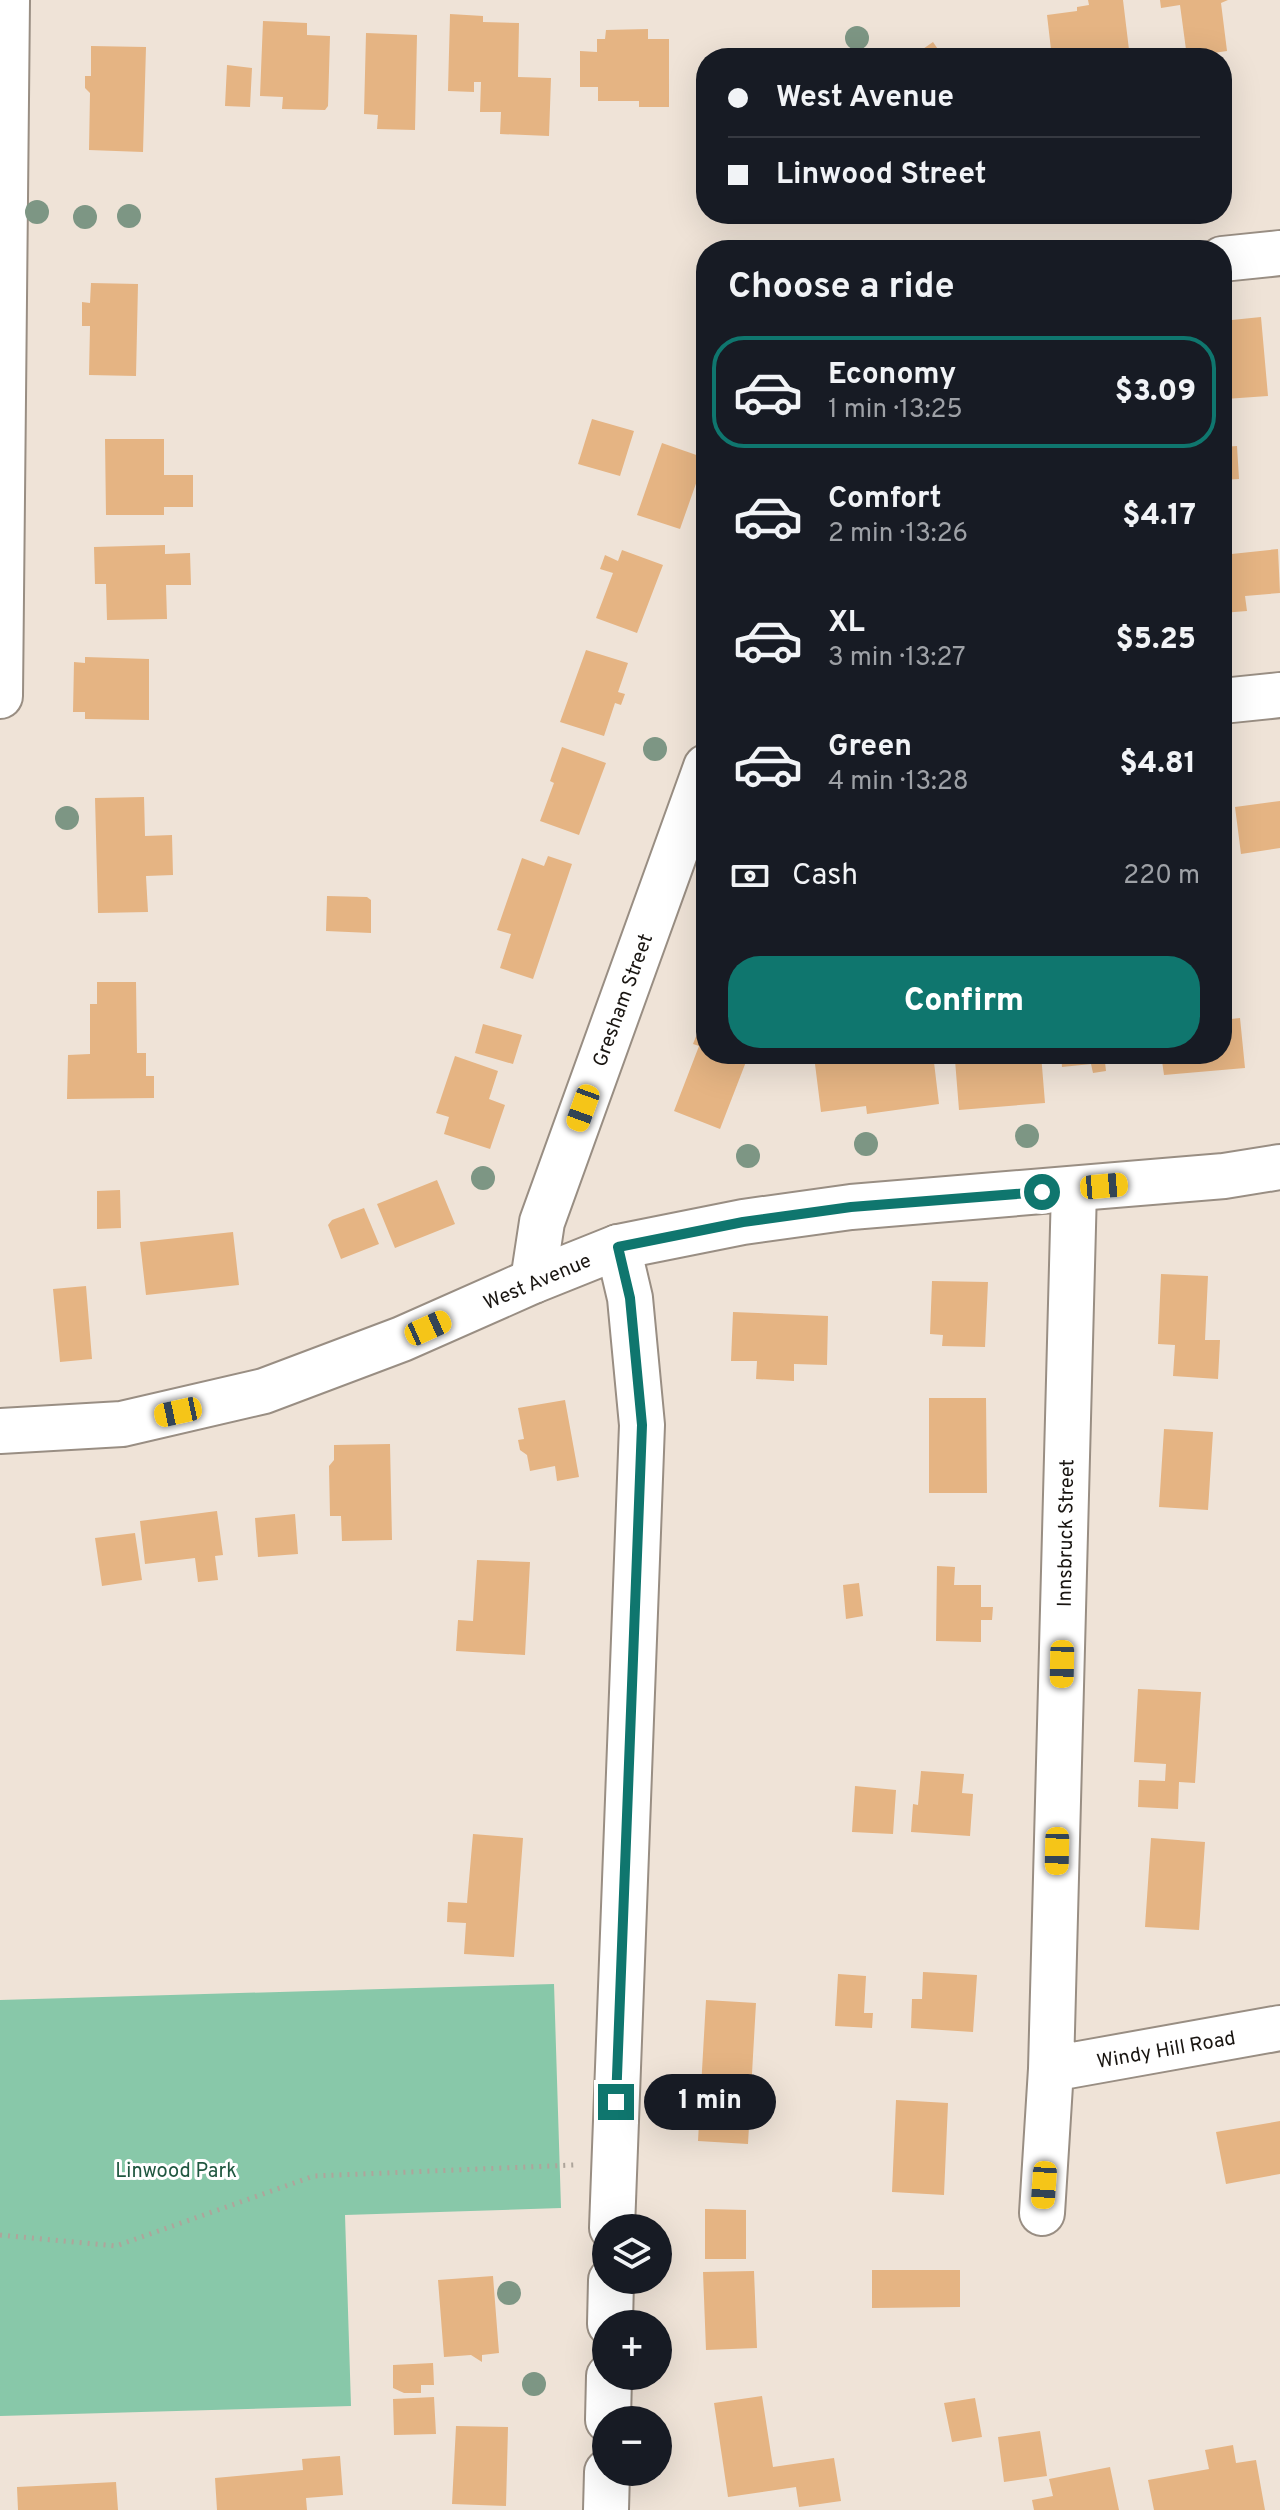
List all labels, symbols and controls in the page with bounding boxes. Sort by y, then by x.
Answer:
text: West Avenue [776,80,954,117]
text: Linwood Street [776,157,987,194]
text: Choose a ride [728,265,954,311]
icon: car [732,356,804,428]
text: Economy [828,357,956,394]
text: $3.09 [1115,374,1196,411]
text: 1 min · 13:25 [828,394,963,427]
icon: car [732,480,804,552]
text: Comfort [828,481,941,518]
text: $4.17 [1122,498,1196,535]
text: 2 min · 13:26 [828,518,968,551]
icon: car [732,604,804,676]
text: XL [828,605,865,642]
text: $5.25 [1115,622,1196,659]
text: 3 min · 13:27 [828,642,966,675]
icon: car [732,728,804,800]
text: Green [828,729,912,766]
text: $4.81 [1120,746,1196,783]
text: 4 min · 13:28 [828,766,969,799]
icon: cash [728,854,772,898]
text: Cash [792,858,858,895]
text: 220 m [1123,860,1200,893]
street label: Gresham Street [588,931,660,1071]
button: Confirm [728,956,1200,1048]
car [564,1081,602,1135]
car [1079,1172,1129,1200]
route start [1024,1174,1060,1210]
street label: West Avenue [480,1249,596,1317]
car [401,1307,455,1349]
car [152,1395,204,1429]
street label: Innsbruck Street [1053,1459,1081,1607]
car [1050,1640,1074,1688]
car [1045,1827,1069,1875]
street label: Windy Hill Road [1095,2026,1238,2076]
callout: 1 min [644,2074,776,2130]
route end [598,2084,634,2120]
text: 1 min [678,2085,742,2118]
park label: Linwood Park [115,2159,237,2185]
car [1030,2160,1058,2210]
map controls [592,2214,672,2486]
button: layers [592,2214,672,2294]
button: + [592,2310,672,2390]
button: − [592,2406,672,2486]

